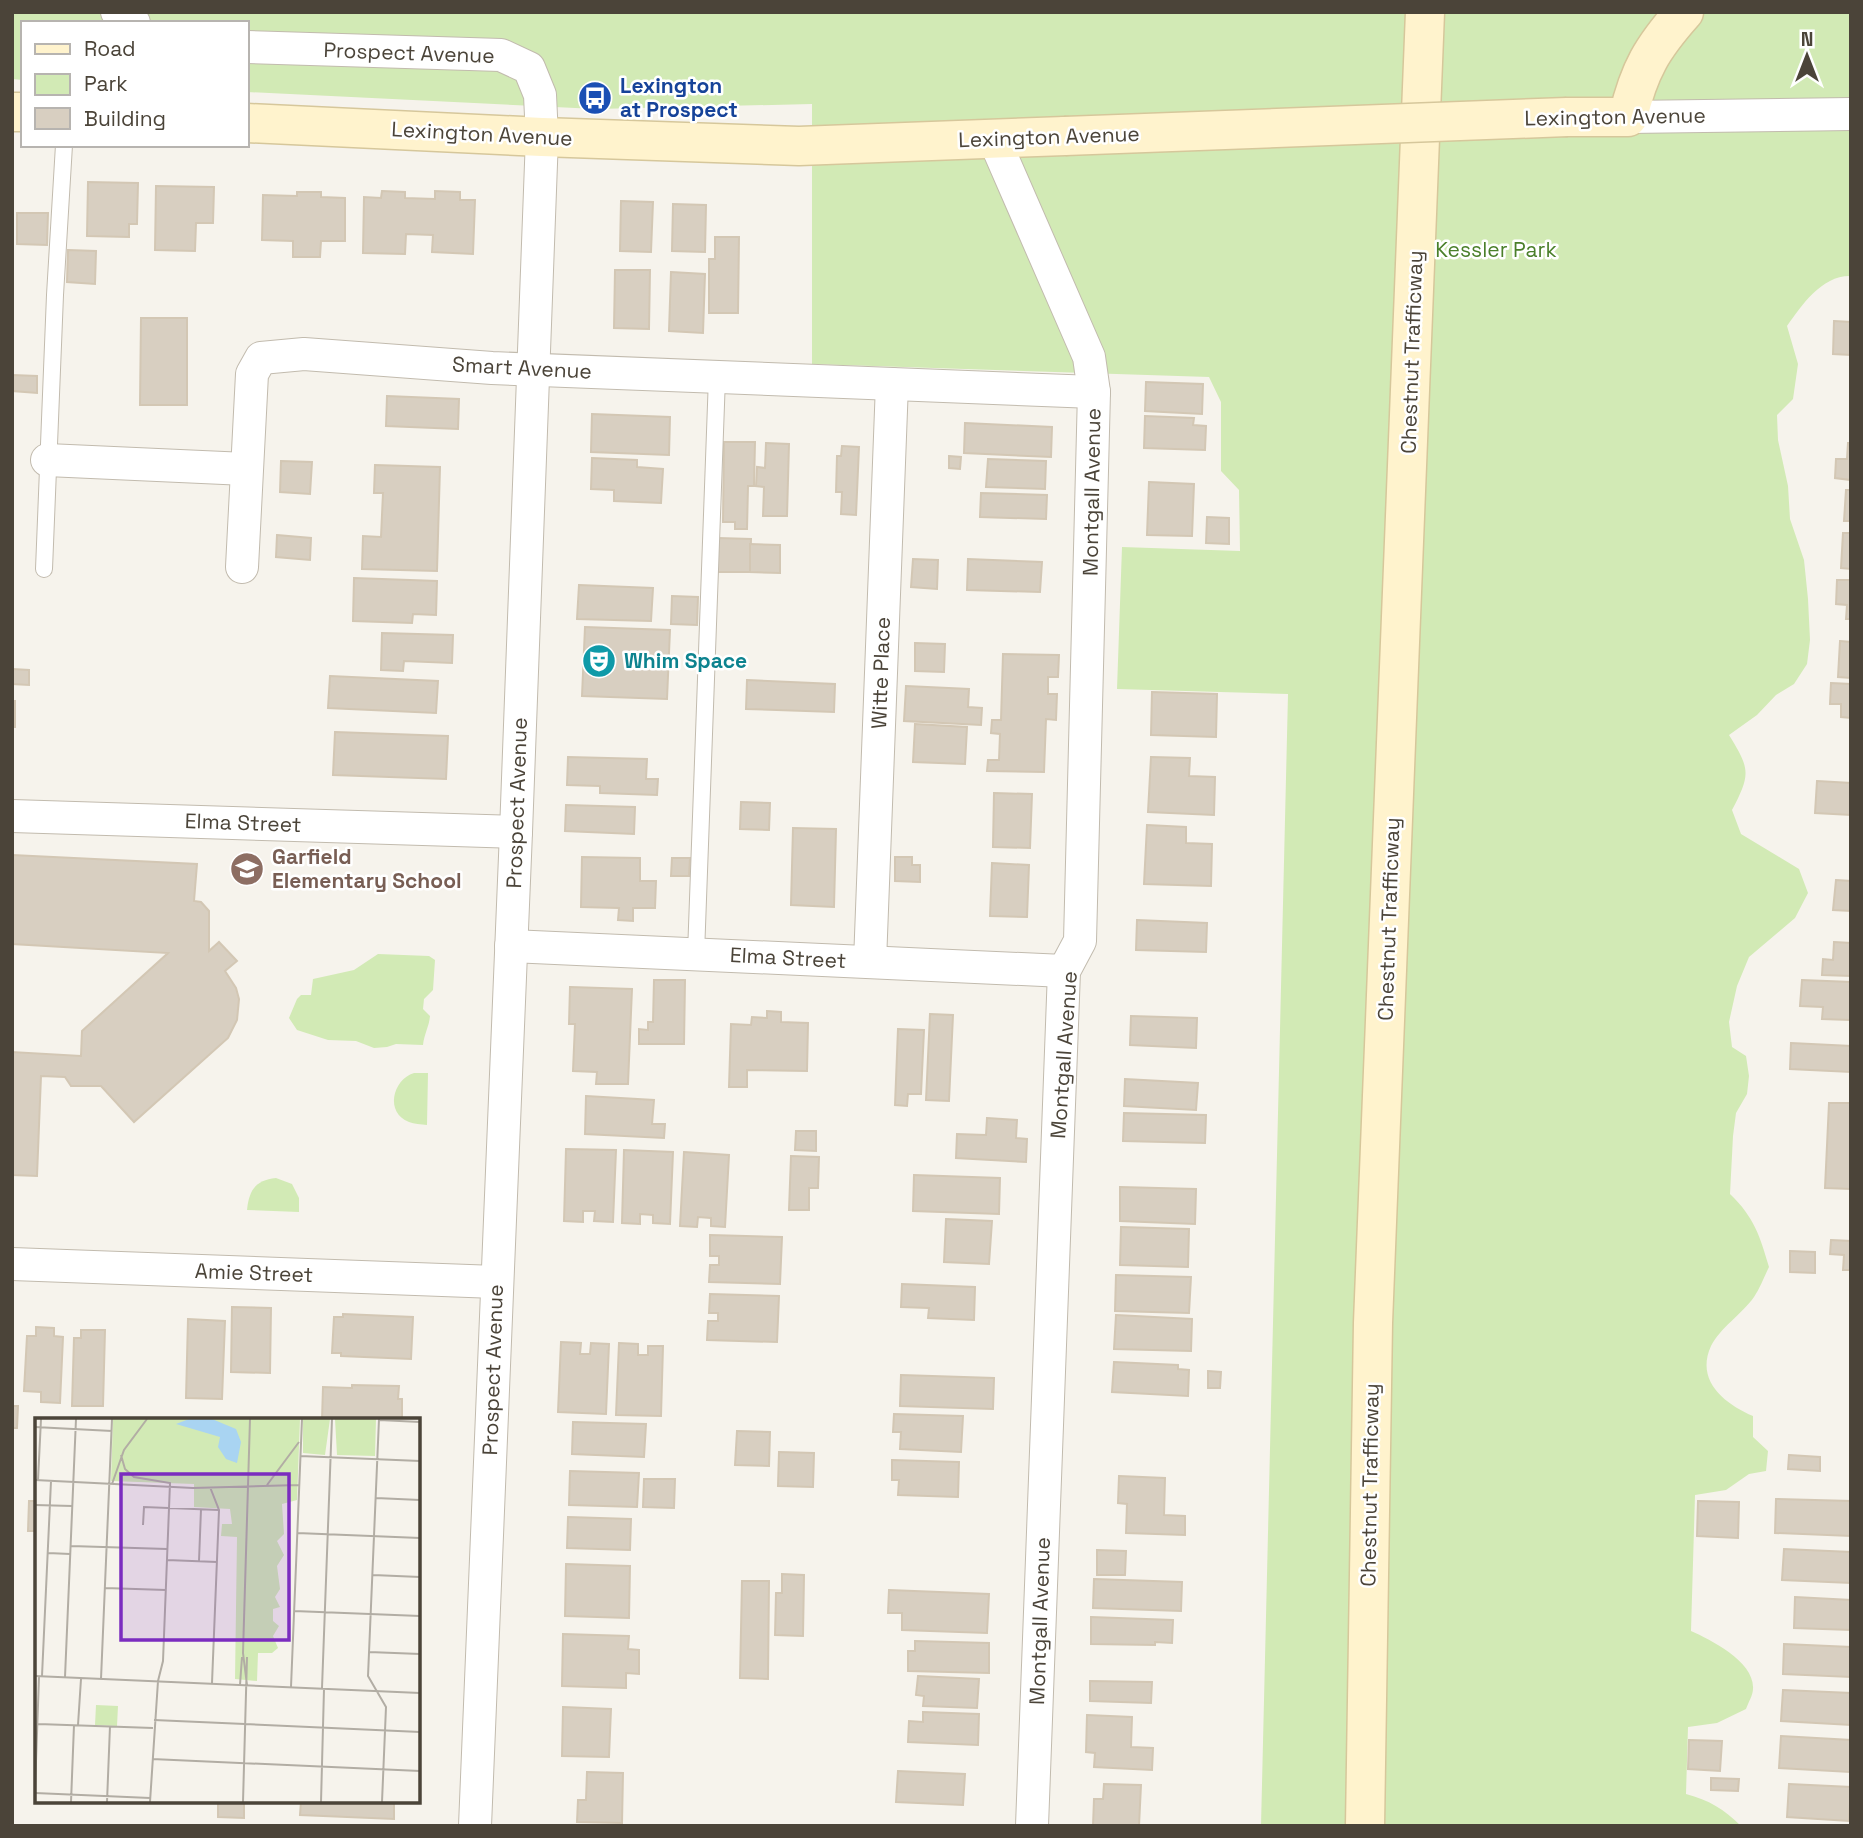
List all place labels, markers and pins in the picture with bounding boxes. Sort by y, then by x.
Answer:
place label: Lexington at Prospect [620,72,738,123]
bus stop icon: Lexington at Prospect [576,79,614,117]
theatre icon: Whim Space [580,642,618,680]
place label: Whim Space [624,647,747,674]
place label: Garfield Elementary School [272,843,462,894]
school or university icon: Garfield Elementary School [228,850,266,888]

